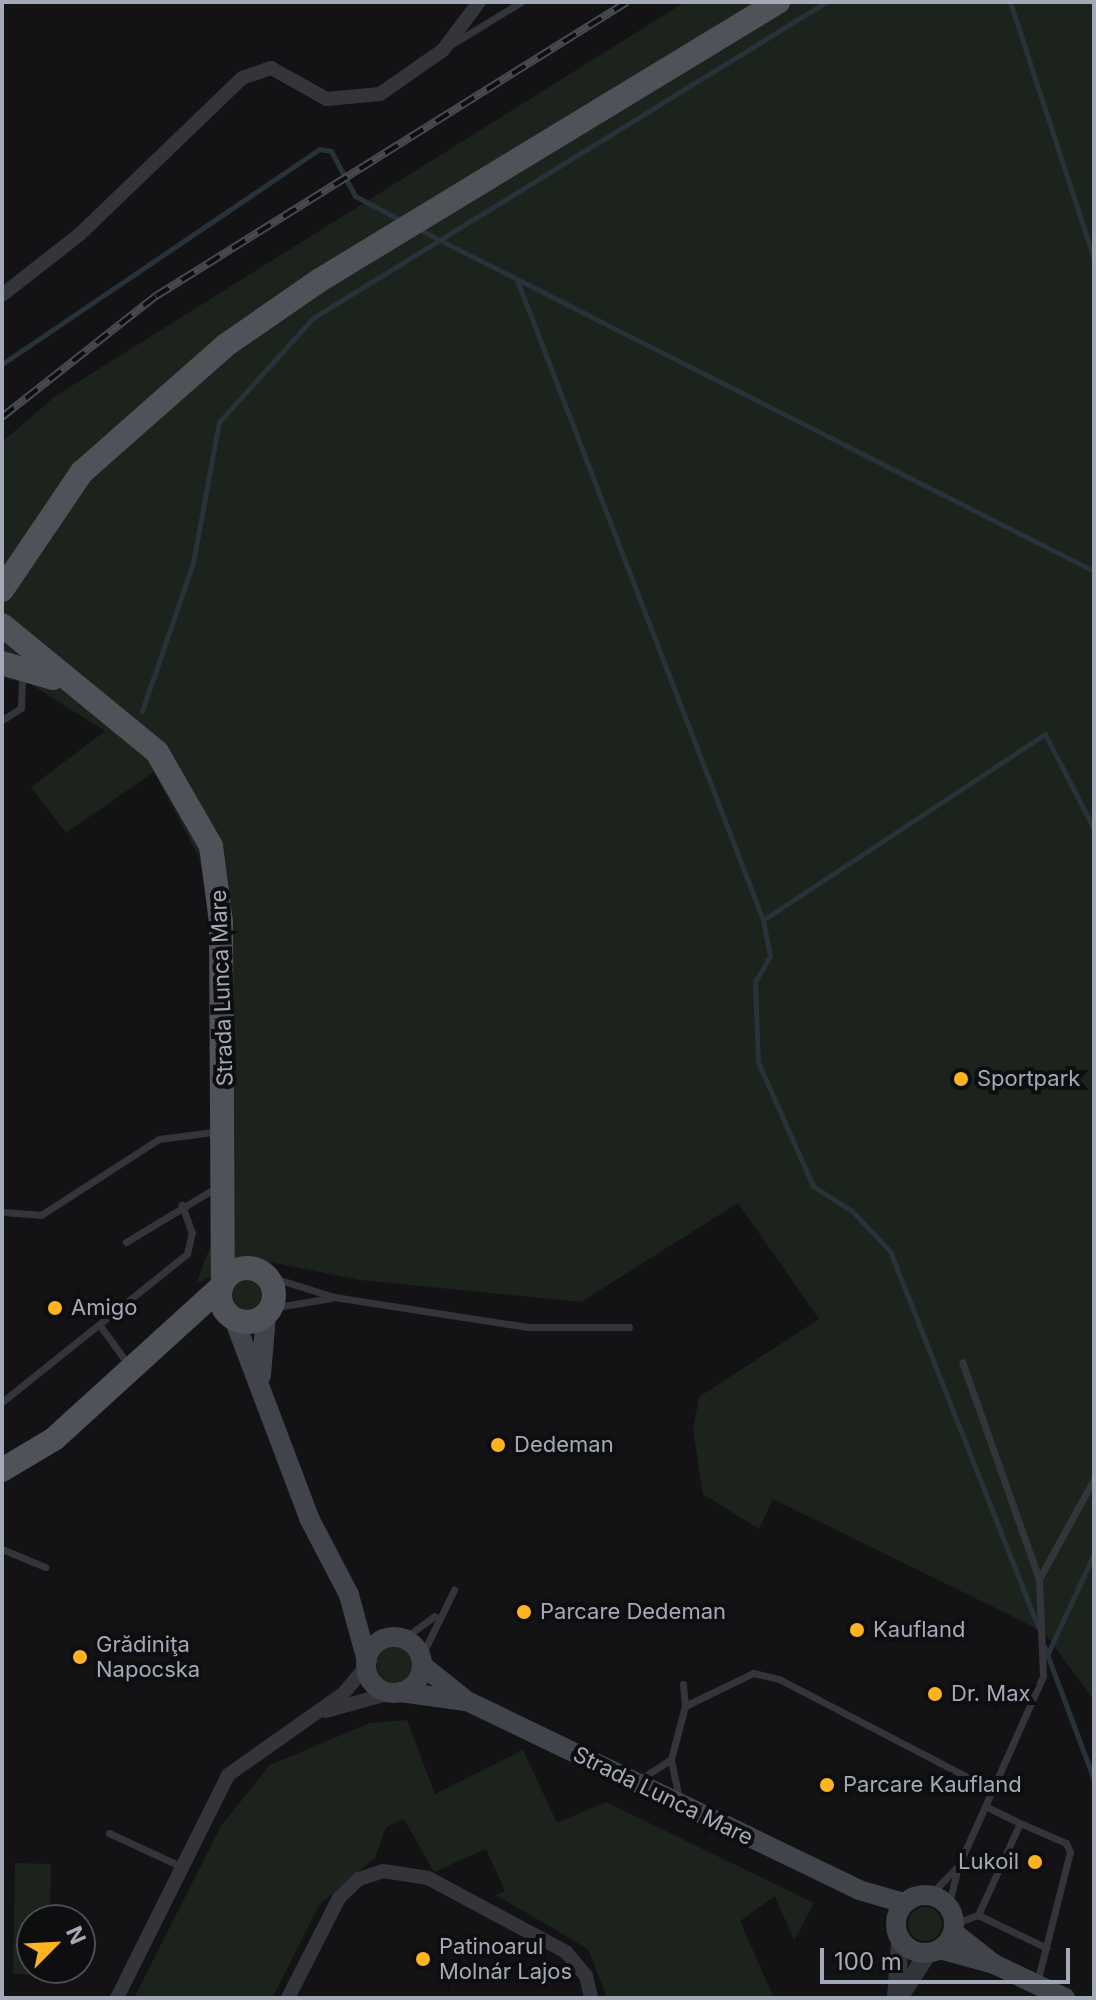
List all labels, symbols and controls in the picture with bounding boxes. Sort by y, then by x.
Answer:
street label: Strada Lunca Mare [205,889,239,1087]
place label: Sportpark [977,1066,1080,1092]
marker: Sportpark [952,1070,970,1088]
place label: Amigo [71,1295,137,1321]
marker: Amigo [46,1299,64,1317]
place label: Dedeman [514,1432,614,1458]
marker: Dedeman [489,1436,507,1454]
place label: Parcare Dedeman [540,1599,726,1625]
marker: Parcare Dedeman [515,1603,533,1621]
place label: Kaufland [873,1617,965,1643]
marker: Kaufland [848,1621,866,1639]
place label: Grădiniţa Napocska [96,1631,200,1682]
marker: Grădiniţa Napocska [71,1648,89,1666]
place label: Dr. Max [951,1681,1031,1707]
marker: Dr. Max [926,1685,944,1703]
street label: Strada Lunca Mare [569,1741,757,1851]
place label: Parcare Kaufland [843,1772,1022,1798]
marker: Parcare Kaufland [818,1776,836,1794]
place label: Lukoil [958,1849,1019,1875]
marker: Lukoil [1026,1853,1044,1871]
north arrow [16,1904,96,1984]
text: N [61,1922,91,1948]
scale bar [824,1932,1074,1982]
place label: Patinoarul Molnár Lajos [439,1933,572,1984]
text: 100 m [834,1947,902,1976]
marker: Patinoarul Molnár Lajos [414,1950,432,1968]

